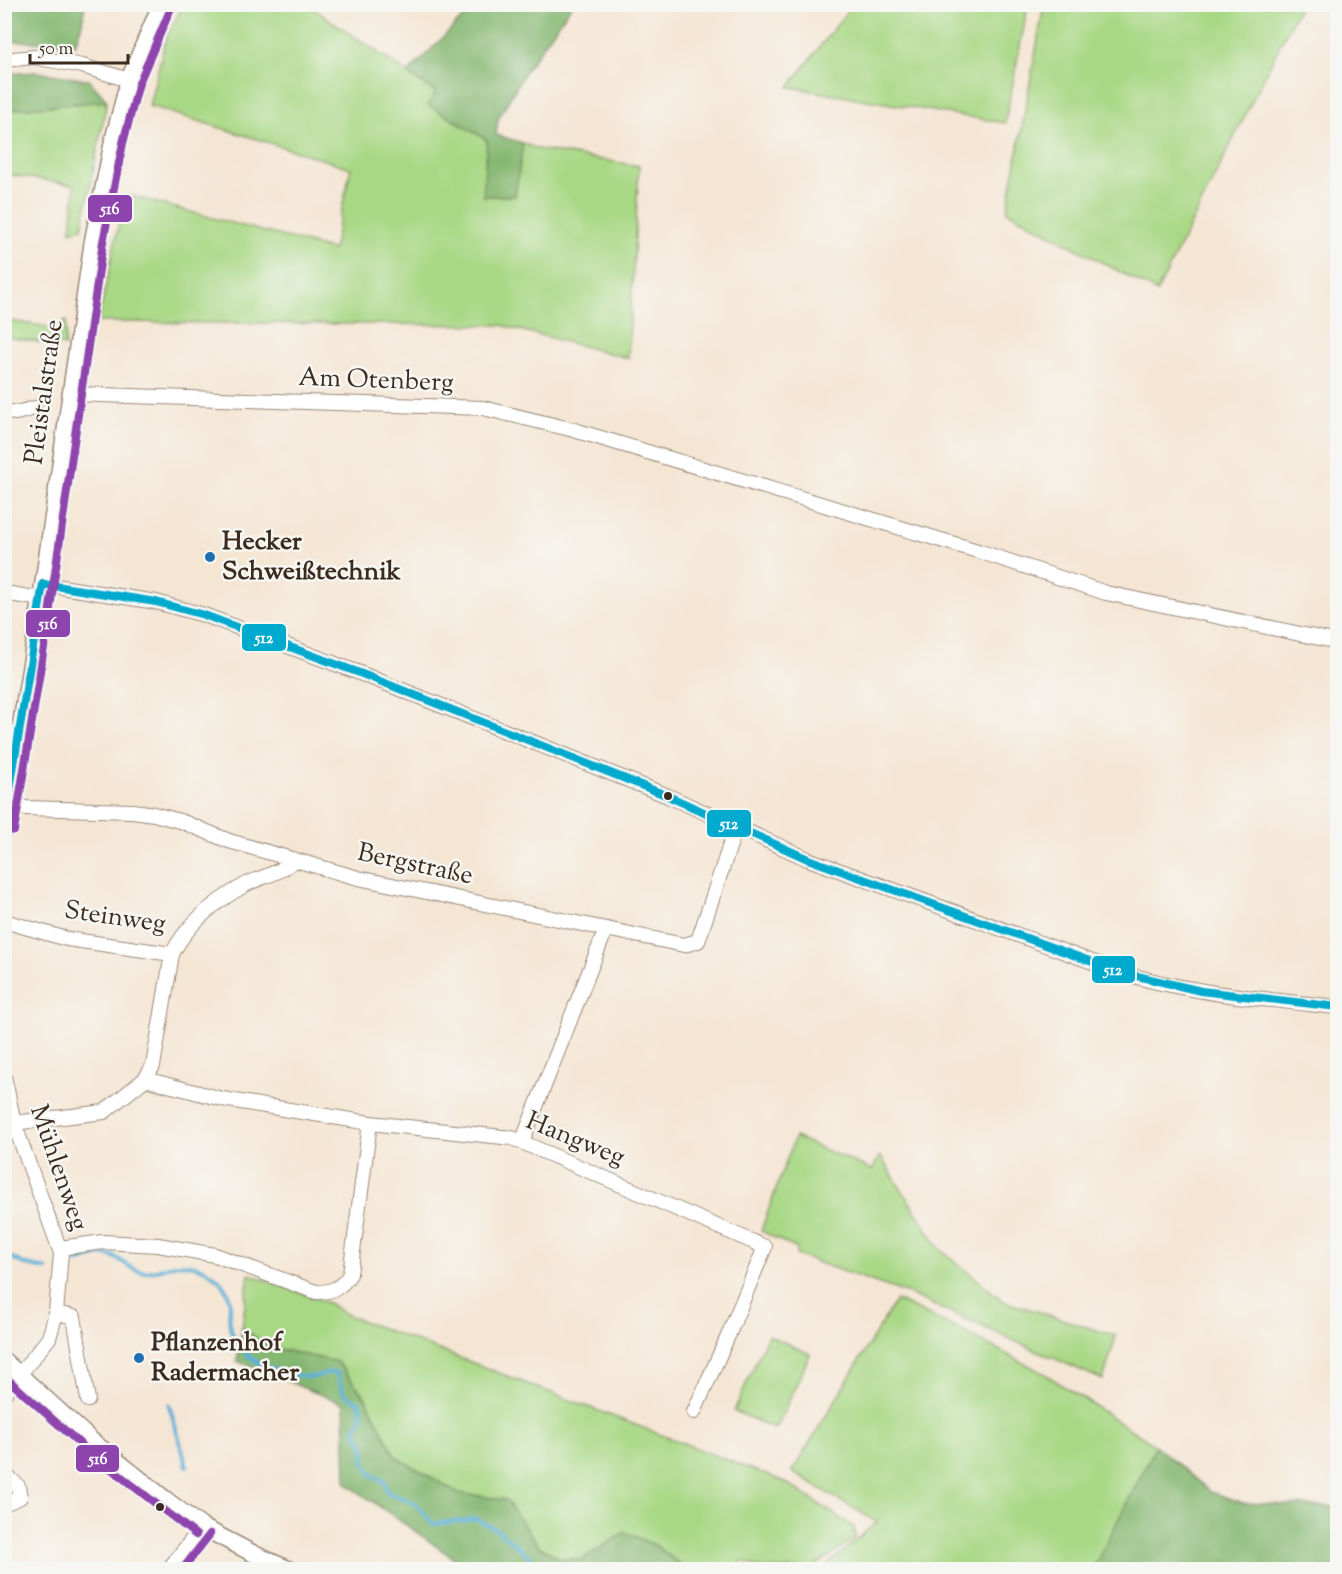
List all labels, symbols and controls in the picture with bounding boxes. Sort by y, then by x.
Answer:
scale bar [30,27,128,65]
text: 50 m [38,37,74,63]
line badge: 516 [87,194,133,223]
text: 516 [99,199,119,222]
street label: Pleistalstraße [17,317,73,467]
street label: Am Otenberg [298,360,454,402]
place label: Hecker Schweißtechnik [222,524,402,591]
marker: Hecker Schweißtechnik [203,550,217,564]
line badge: 516 [25,609,71,638]
text: 516 [37,614,57,637]
line badge: 512 [241,623,287,652]
text: 512 [253,628,274,651]
unlabelled marker [662,790,674,802]
line badge: 512 [706,809,752,838]
text: 512 [718,814,739,837]
street label: Bergstraße [354,835,476,895]
street label: Steinweg [62,893,168,943]
line badge: 512 [1091,955,1136,984]
text: 512 [1102,960,1123,983]
street label: Mühlenweg [19,1100,97,1236]
street label: Hangweg [520,1103,630,1177]
place label: Pflanzenhof Radermacher [151,1325,299,1392]
marker: Pflanzenhof Radermacher [132,1351,146,1365]
line badge: 516 [75,1444,120,1473]
text: 516 [87,1449,107,1472]
unlabelled marker [154,1501,166,1513]

